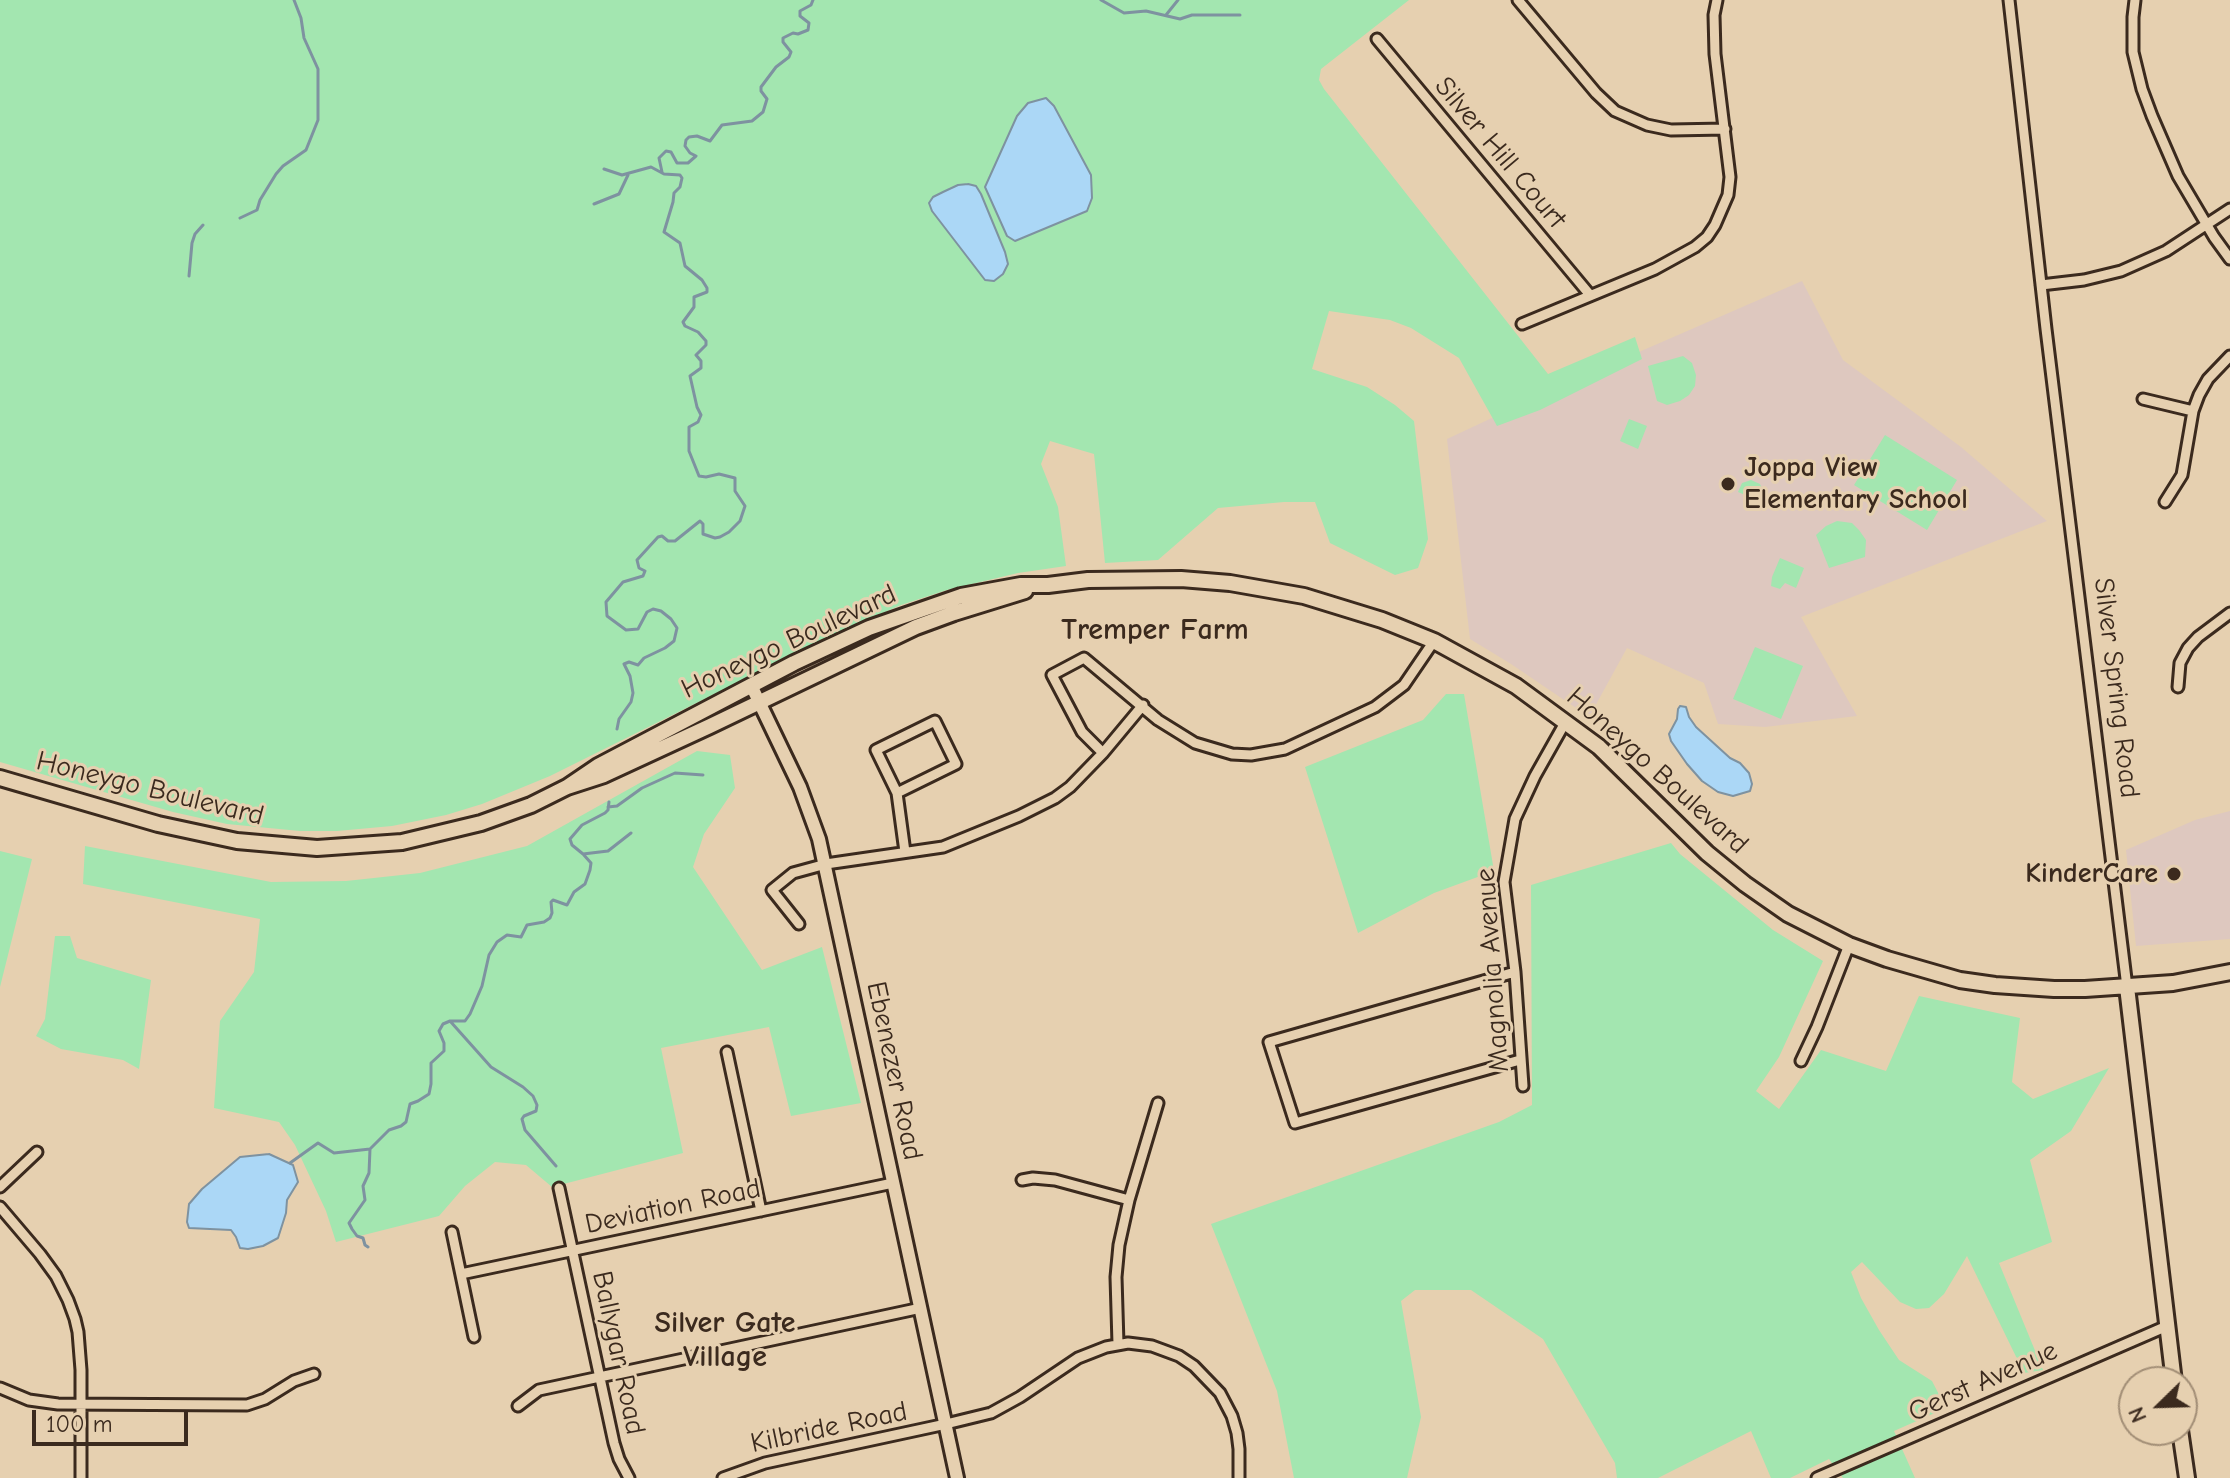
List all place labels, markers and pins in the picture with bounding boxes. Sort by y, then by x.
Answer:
place label: Joppa View Elementary School [1744,451,1968,517]
marker: Joppa View Elementary School [1719,475,1737,493]
place label: KinderCare [2025,857,2158,891]
marker: KinderCare [2165,865,2183,883]

